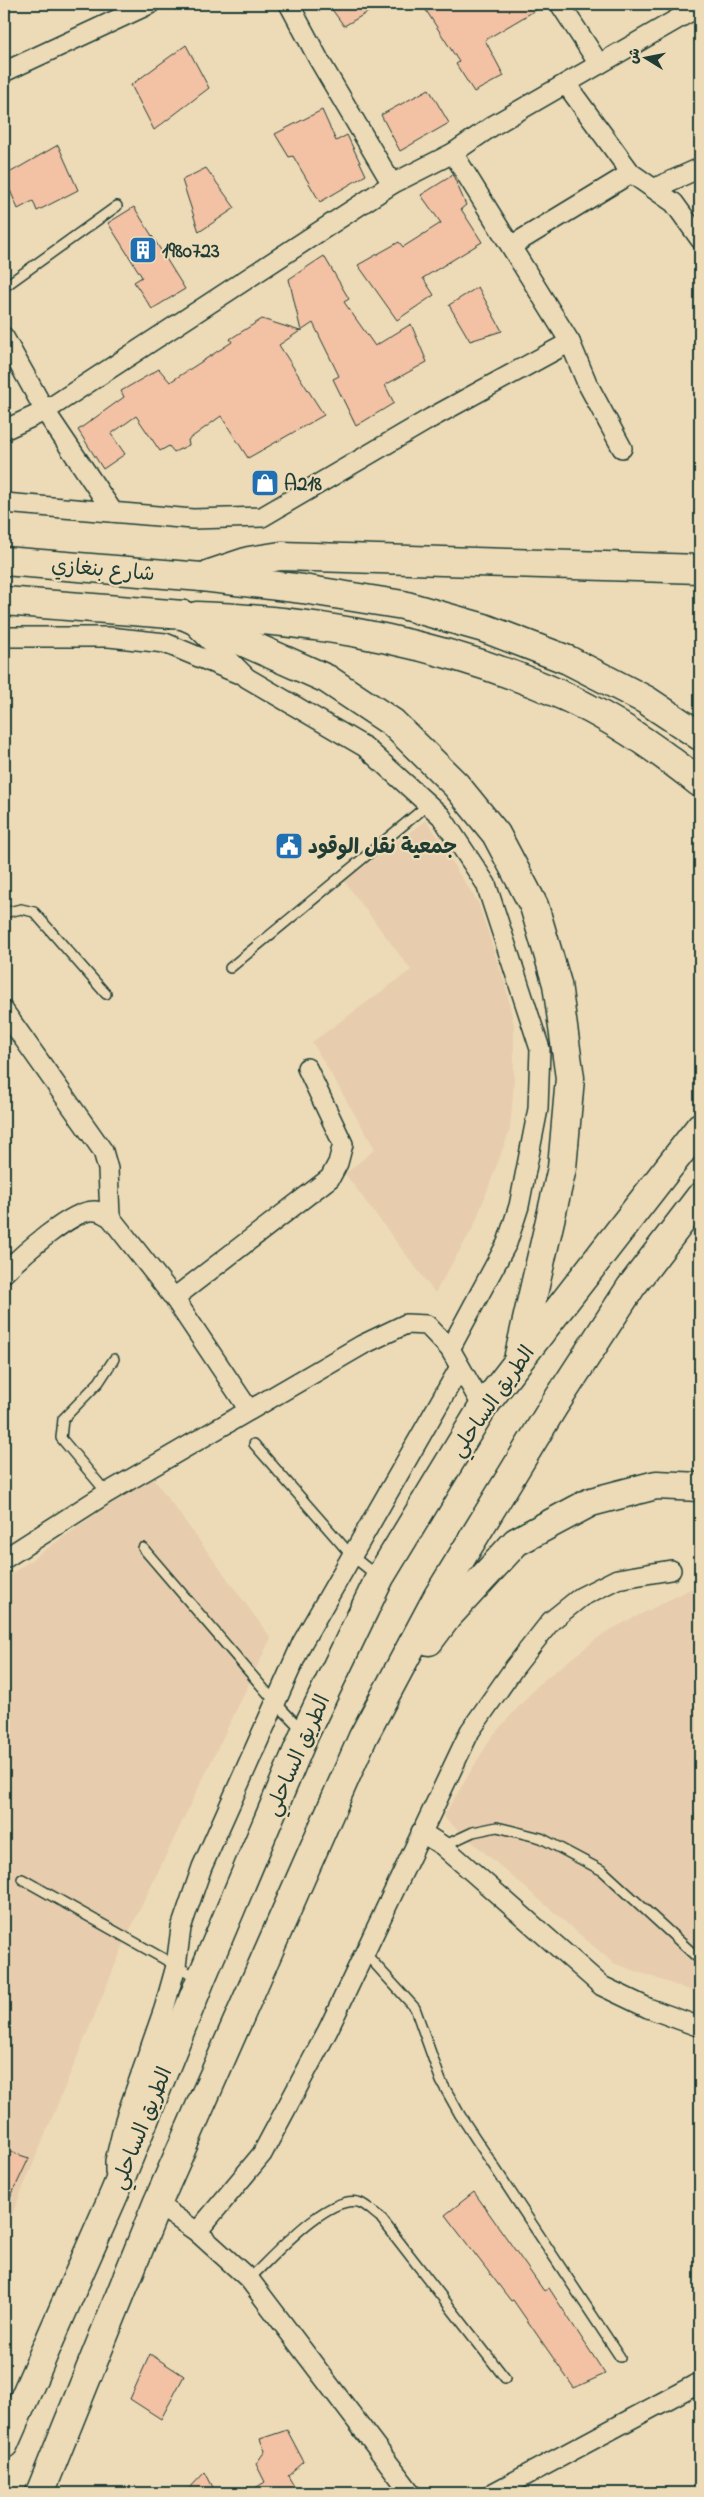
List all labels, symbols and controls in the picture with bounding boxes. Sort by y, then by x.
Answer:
north arrow [622,32,672,82]
text: ش [623,47,646,65]
building icon: 1980723 [128,235,158,265]
place label: 1980723 [162,237,220,267]
shop icon: A218 [250,468,280,498]
place label: A218 [284,470,322,500]
street label: شارع بنغازي [50,552,156,590]
public building icon: جمعية نقل الوقود [274,831,304,861]
place label: جمعية نقل الوقود [308,833,457,863]
street label: الطريق الساحلي [444,1340,545,1465]
street label: الطريق الساحلي [259,1690,341,1822]
street label: الطريق الساحلي [105,2063,183,2195]

